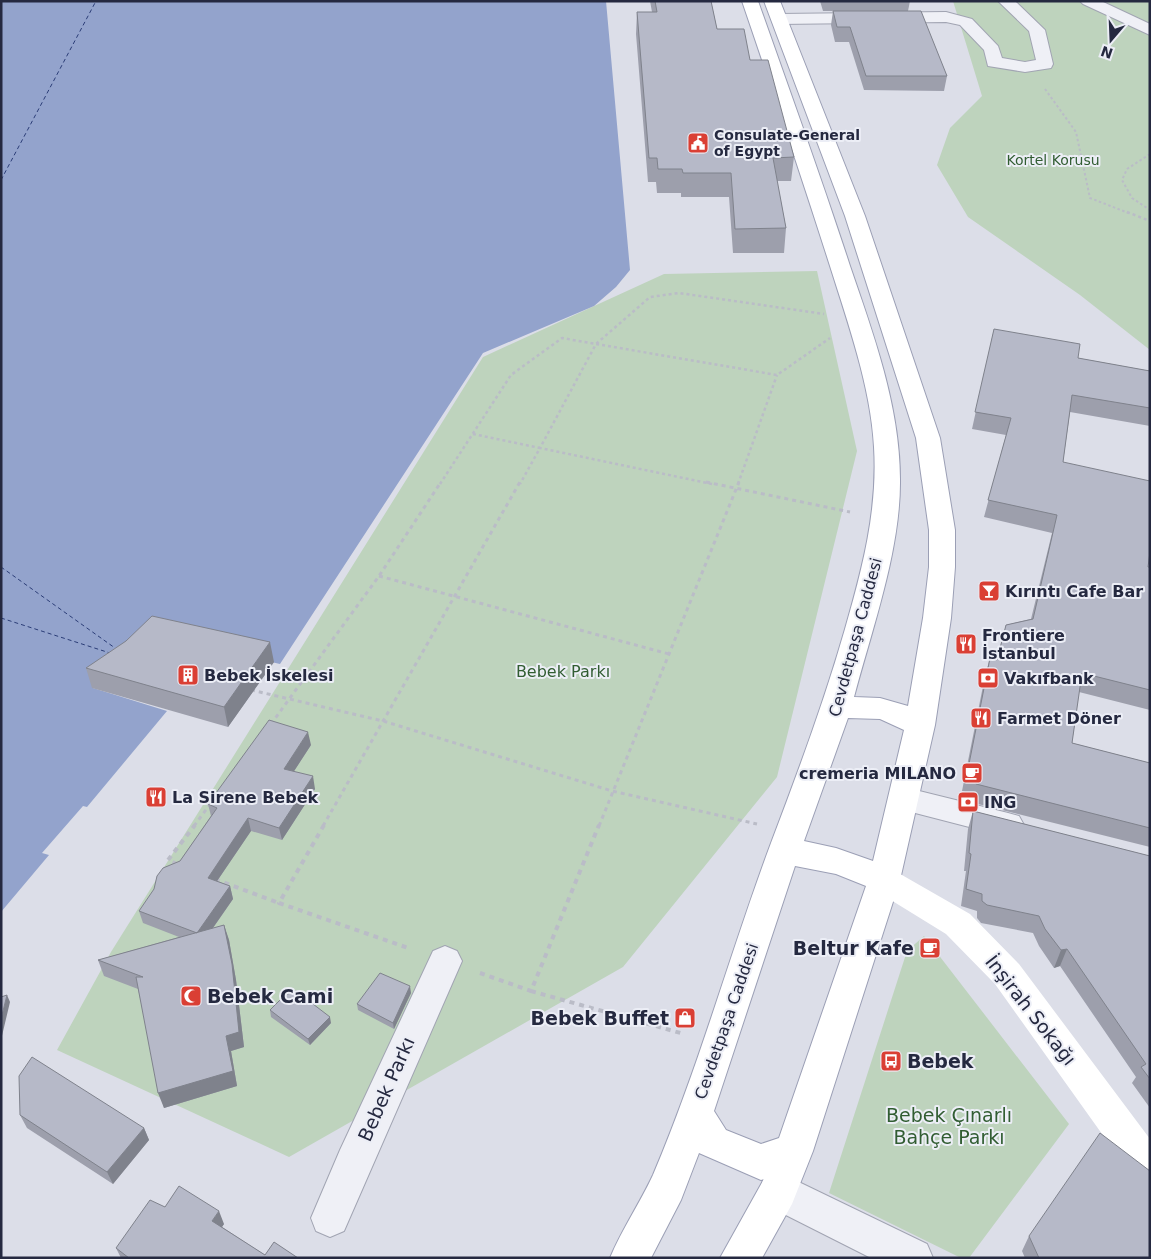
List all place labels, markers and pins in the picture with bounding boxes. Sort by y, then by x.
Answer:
place label: Consulate-General of Egypt [714,127,860,159]
public building icon: Consulate-General of Egypt [686,131,710,155]
bar icon: Kırıntı Cafe Bar [977,579,1001,603]
place label: Kırıntı Cafe Bar [1005,582,1143,601]
place label: Frontiere İstanbul [982,626,1065,663]
restaurant icon: Frontiere İstanbul [954,632,978,656]
building icon: Bebek İskelesi [176,663,200,687]
place label: Bebek İskelesi [204,666,333,685]
bank icon: Vakıfbank [976,666,1000,690]
place label: Vakıfbank [1004,669,1094,688]
restaurant icon: Farmet Döner [969,706,993,730]
place label: Farmet Döner [997,709,1121,728]
cafe icon: cremeria MILANO [960,761,984,785]
place label: cremeria MILANO [799,764,956,783]
restaurant icon: La Sirene Bebek [144,785,168,809]
place label: La Sirene Bebek [172,788,318,807]
bank icon: ING [956,790,980,814]
place label: ING [984,793,1016,812]
cafe icon: Beltur Kafe [918,936,942,960]
place label: Beltur Kafe [793,937,914,959]
mosque icon: Bebek Cami [179,984,203,1008]
place label: Bebek Cami [207,985,333,1007]
shop icon: Bebek Buffet [673,1006,697,1030]
place label: Bebek Buffet [531,1007,669,1029]
bus stop icon: Bebek [879,1049,903,1073]
place label: Bebek [907,1050,974,1072]

